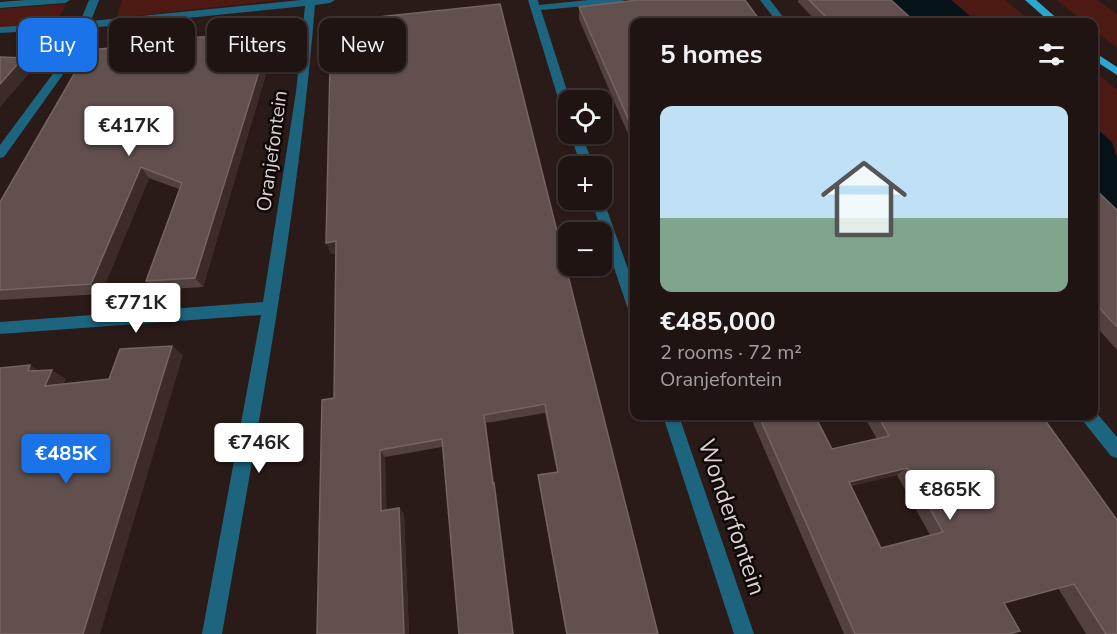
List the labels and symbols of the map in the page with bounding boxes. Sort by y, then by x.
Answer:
street label: Oranjefontein [250,89,294,213]
pin: €417K [87,106,171,157]
pin: €771K [94,283,178,334]
pin: €746K [217,423,301,474]
pin: €485K [24,434,108,485]
street label: Wonderfontein [690,435,774,599]
pin: €865K [908,470,992,521]

